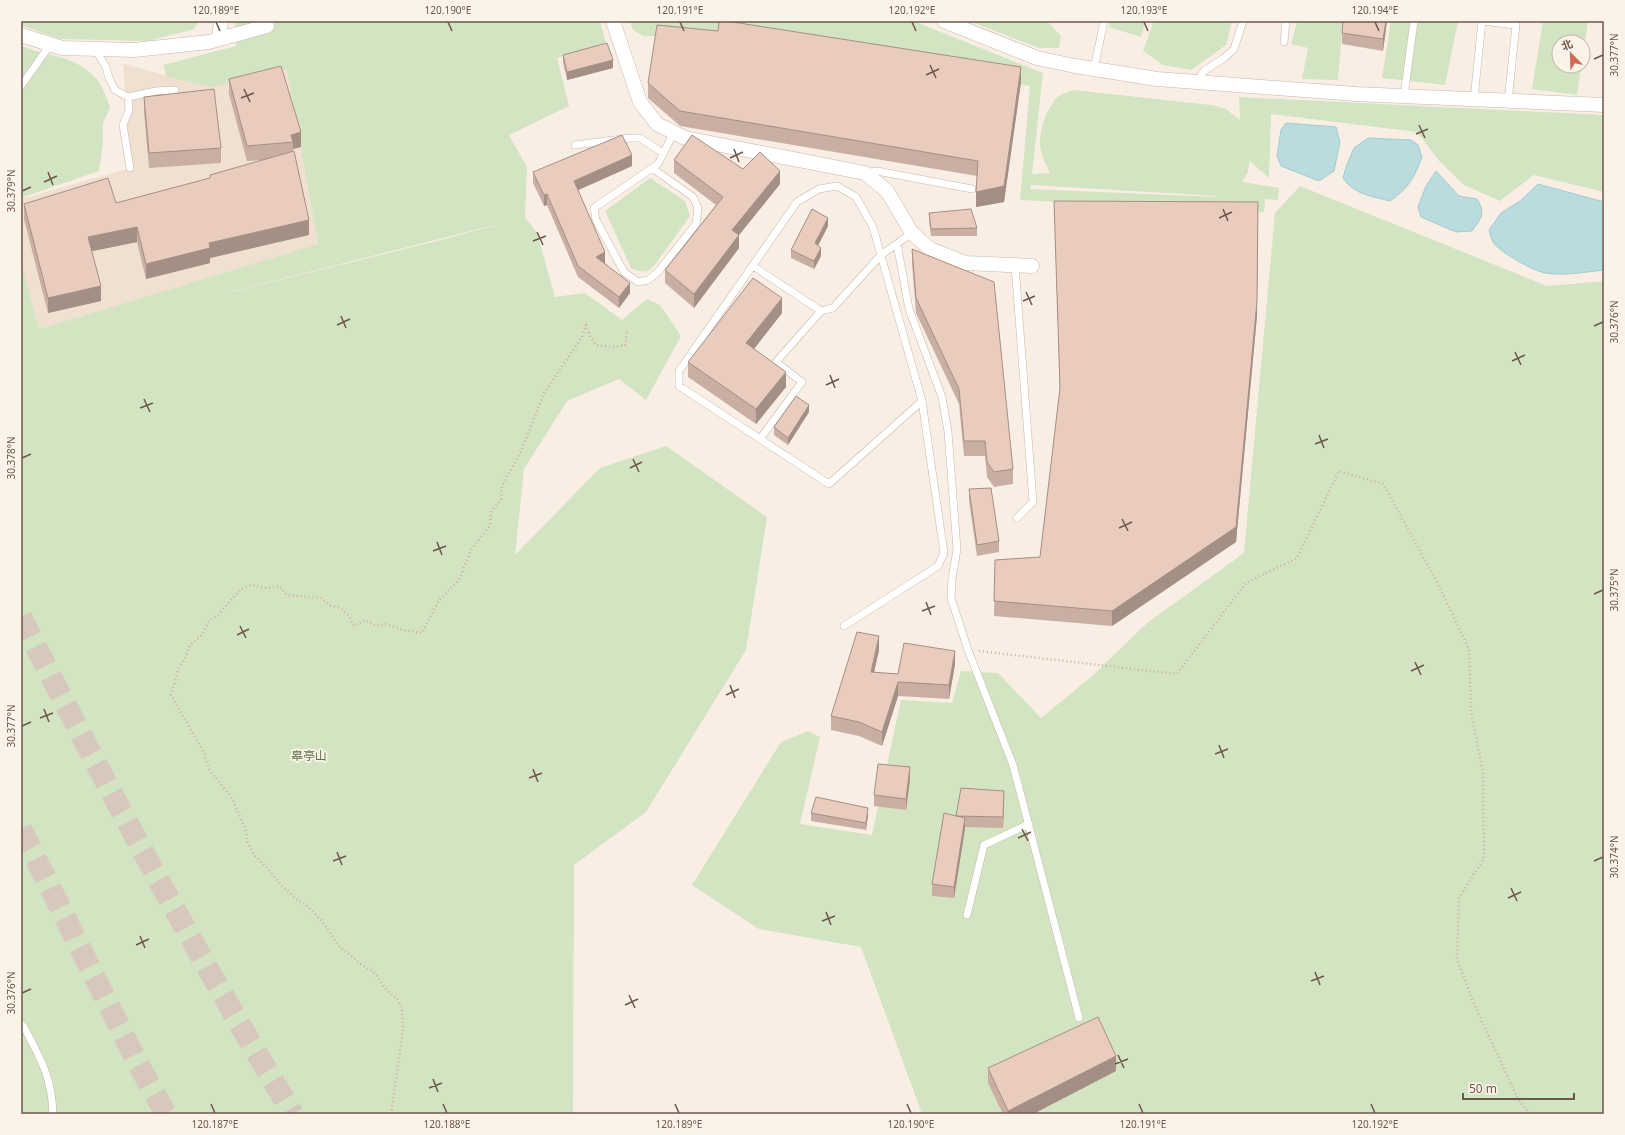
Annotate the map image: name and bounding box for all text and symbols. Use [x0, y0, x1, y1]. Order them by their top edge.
text: 120.189°E [193, 3, 239, 17]
text: 120.190°E [425, 3, 471, 17]
text: 120.191°E [657, 3, 703, 17]
text: 120.192°E [889, 3, 935, 17]
text: 120.193°E [1121, 3, 1167, 17]
text: 120.194°E [1352, 3, 1398, 17]
text: 30.377°N [1607, 33, 1621, 77]
north arrow [1551, 34, 1591, 74]
text: 北 [1559, 35, 1575, 53]
text: 30.379°N [4, 169, 18, 213]
text: 30.376°N [1607, 300, 1621, 344]
text: 30.378°N [4, 436, 18, 480]
text: 30.375°N [1607, 568, 1621, 612]
text: 30.377°N [4, 704, 18, 748]
park label: 皋亭山 [291, 747, 327, 764]
text: 30.374°N [1607, 835, 1621, 879]
text: 30.376°N [4, 971, 18, 1015]
scale bar [1463, 1075, 1574, 1101]
text: 50 m [1469, 1080, 1497, 1097]
text: 120.187°E [192, 1117, 238, 1131]
text: 120.188°E [424, 1117, 470, 1131]
text: 120.189°E [656, 1117, 702, 1131]
text: 120.190°E [888, 1117, 934, 1131]
text: 120.191°E [1120, 1117, 1166, 1131]
text: 120.192°E [1352, 1117, 1398, 1131]

